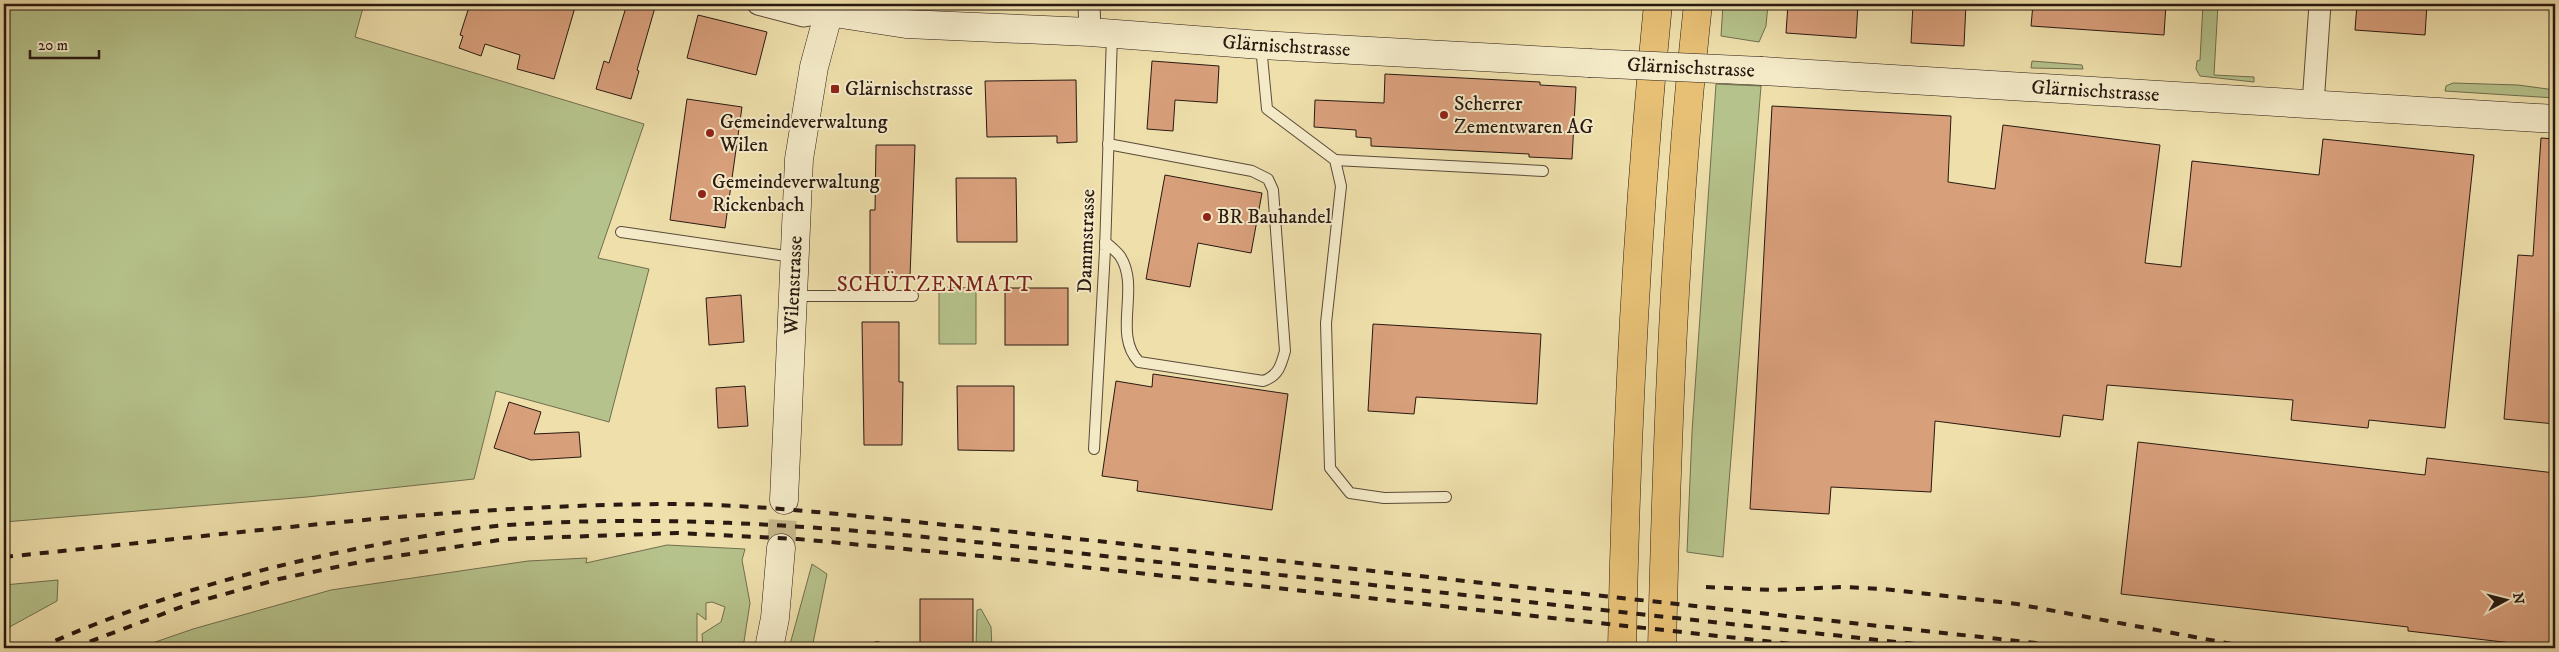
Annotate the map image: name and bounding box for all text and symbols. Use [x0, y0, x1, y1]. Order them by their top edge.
scale bar [30, 28, 99, 60]
street label: Glärnischstrasse [1222, 30, 1351, 62]
text: 20 m [38, 36, 68, 55]
street label: Glärnischstrasse [1626, 52, 1755, 83]
street label: Glärnischstrasse [2031, 75, 2160, 108]
place label: Glärnischstrasse [845, 77, 973, 102]
marker: Glärnischstrasse [829, 83, 841, 95]
place label: Scherrer Zementwaren AG [1454, 92, 1593, 140]
marker: Scherrer Zementwaren AG [1438, 109, 1450, 121]
place label: Gemeindeverwaltung Wilen [719, 110, 888, 158]
marker: Gemeindeverwaltung Wilen [704, 127, 716, 139]
place label: Gemeindeverwaltung Rickenbach [712, 170, 880, 218]
marker: Gemeindeverwaltung Rickenbach [696, 188, 708, 200]
street label: Dammstrasse [1073, 189, 1101, 293]
place label: BR Bauhandel [1217, 205, 1332, 230]
marker: BR Bauhandel [1201, 211, 1213, 223]
street label: Wilenstrasse [779, 235, 808, 336]
district label: SCHÜTZENMATT [837, 271, 1033, 298]
north arrow [2482, 574, 2532, 624]
text: N [2508, 592, 2528, 606]

